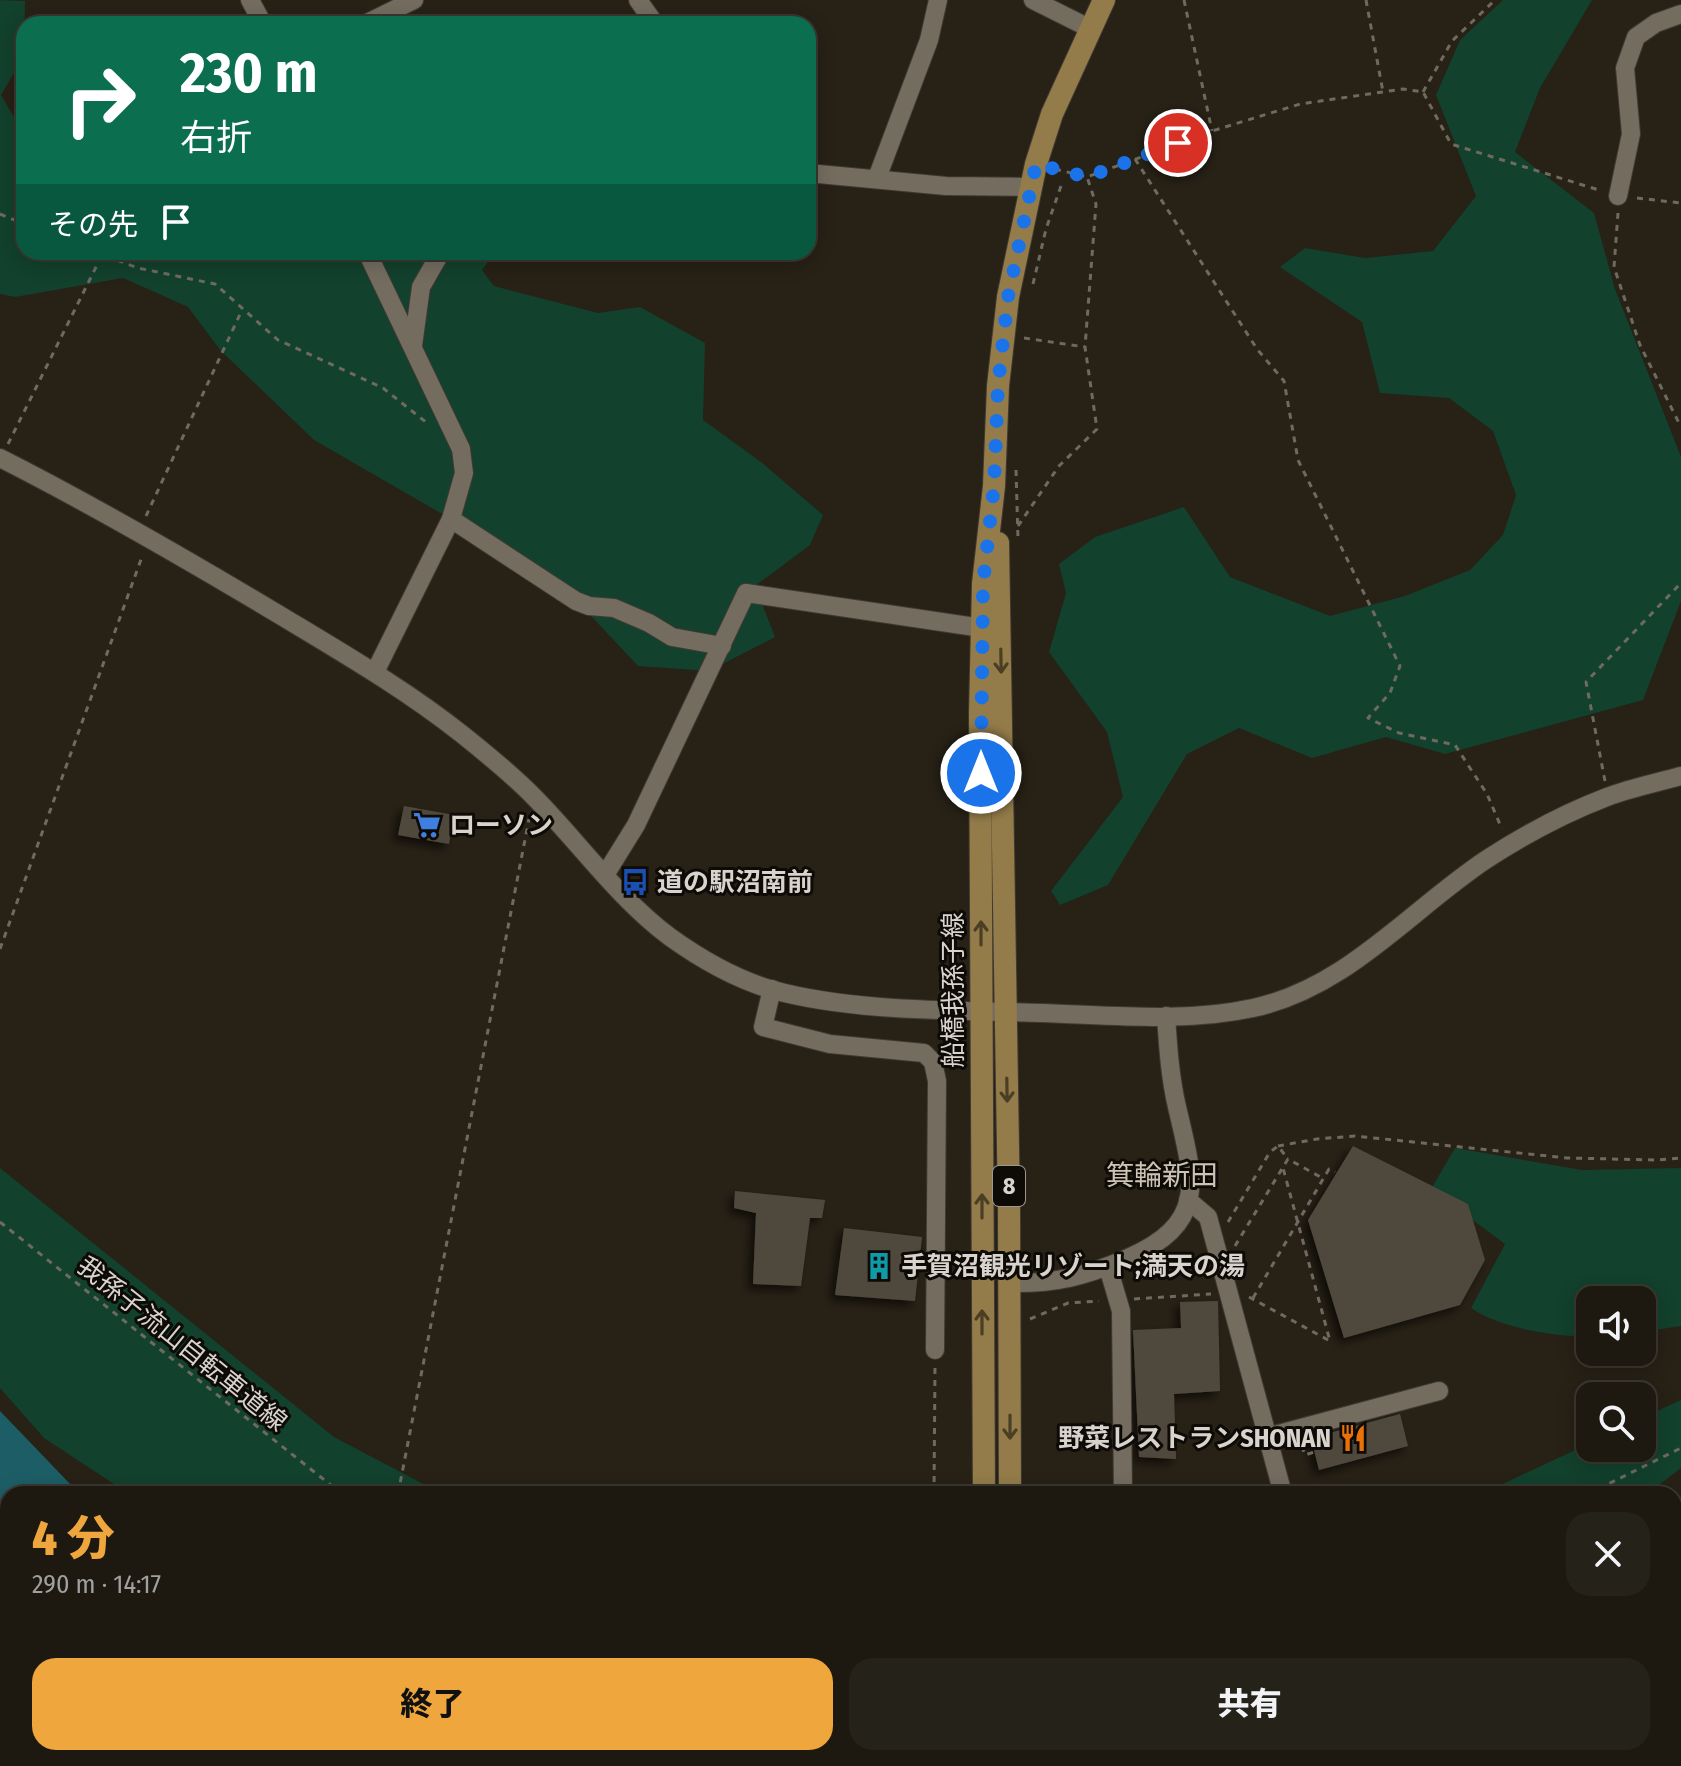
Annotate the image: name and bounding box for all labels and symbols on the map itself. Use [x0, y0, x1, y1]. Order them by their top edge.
pin [1144, 109, 1212, 177]
one-way arrow [993, 647, 1009, 674]
position arrow [939, 731, 1023, 815]
supermarket icon: ローソン [412, 810, 442, 840]
place label: ローソン [449, 810, 553, 841]
bus stop icon: 道の駅沼南前 [620, 867, 650, 897]
place label: 道の駅沼南前 [657, 867, 813, 898]
street label: 船橋我孫子線 [938, 912, 969, 1068]
one-way arrow [973, 920, 989, 947]
one-way arrow [999, 1076, 1015, 1103]
district label: 箕輪新田 [1106, 1159, 1218, 1192]
road number: 8 [993, 1166, 1025, 1206]
one-way arrow [974, 1193, 990, 1220]
street label: 我孫子流山自転車道線 [71, 1250, 293, 1438]
building icon: 手賀沼観光リゾート;満天の湯 [864, 1251, 894, 1281]
place label: 手賀沼観光リゾート;満天の湯 [901, 1251, 1245, 1282]
one-way arrow [975, 1309, 990, 1336]
one-way arrow [1002, 1413, 1018, 1440]
place label: 野菜レストランSHONAN [1058, 1423, 1331, 1454]
restaurant icon: 野菜レストランSHONAN [1338, 1423, 1368, 1453]

